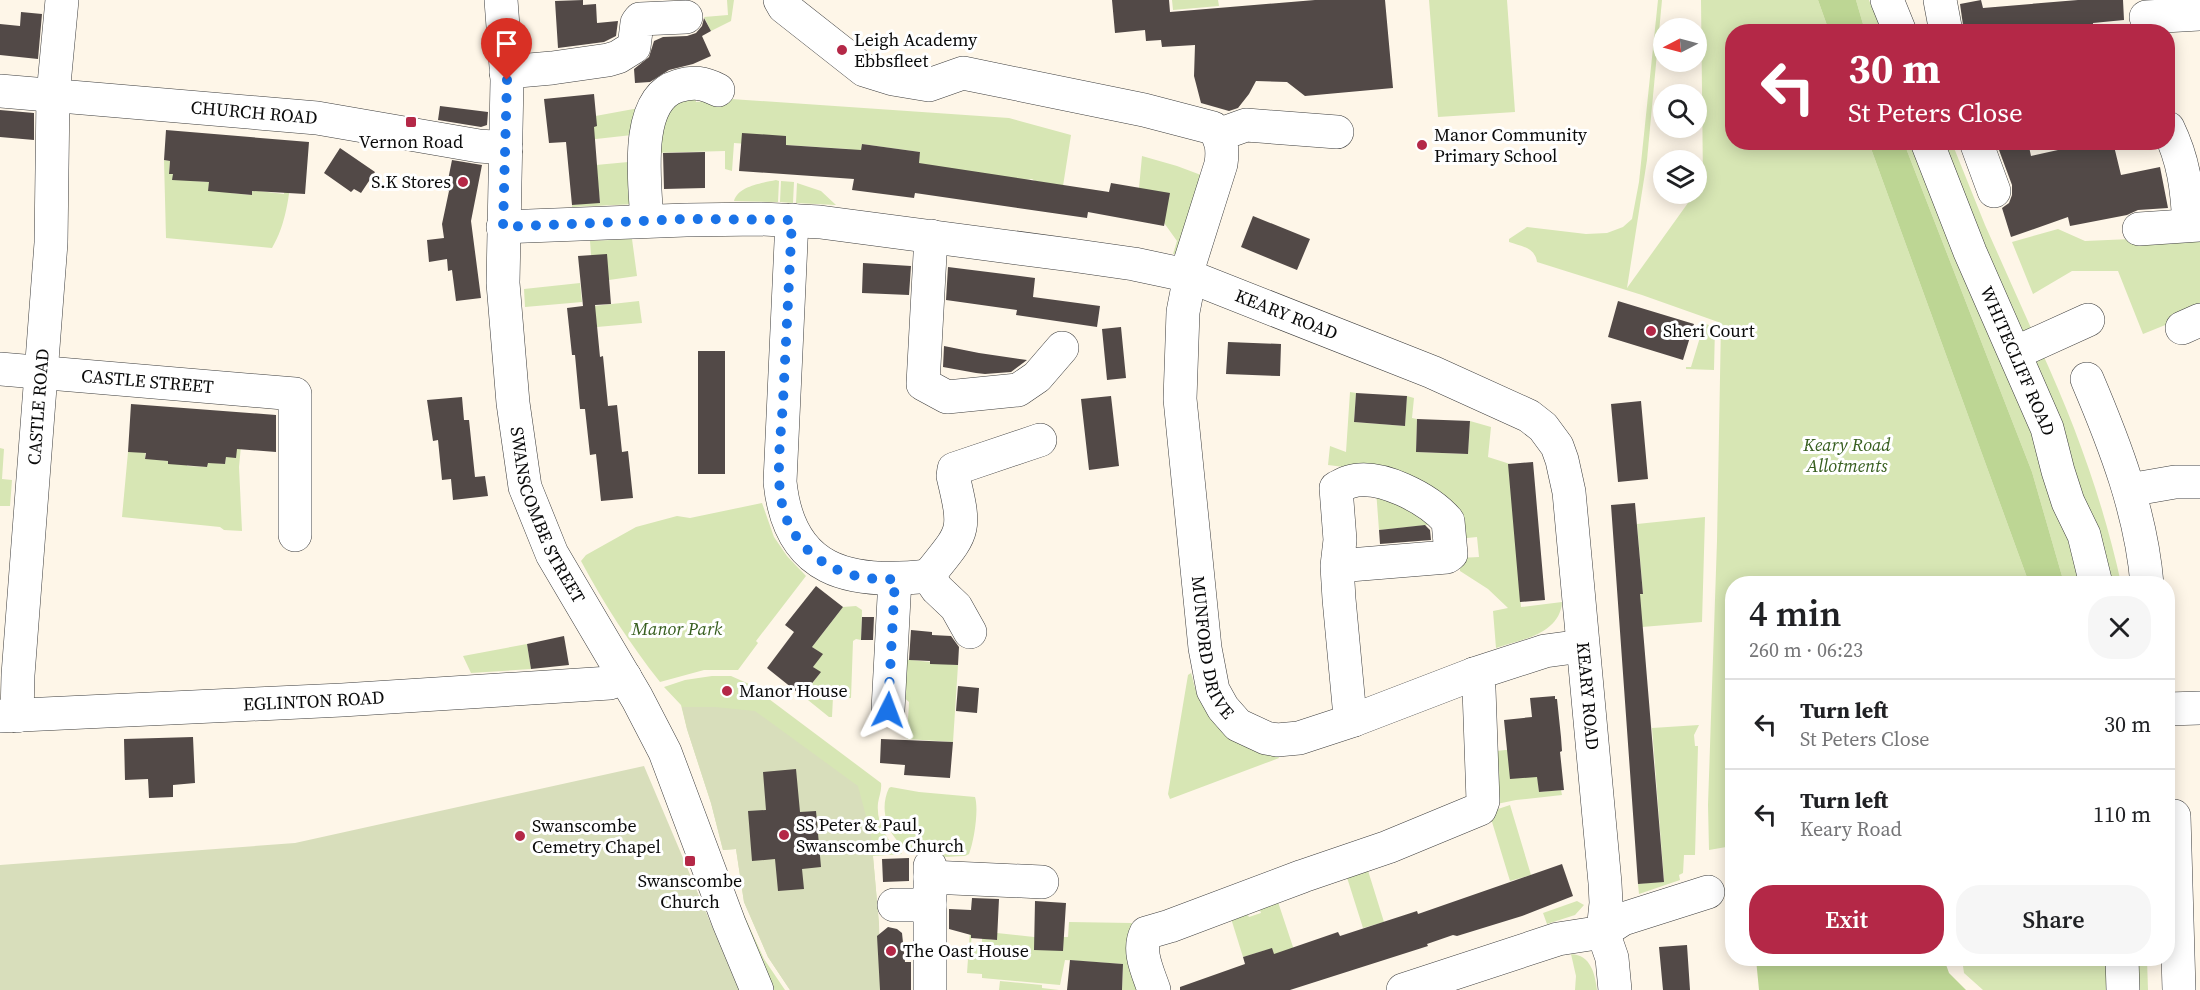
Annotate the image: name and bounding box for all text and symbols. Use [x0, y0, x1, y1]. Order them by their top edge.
pin [481, 18, 532, 80]
north arrow [1653, 18, 1707, 72]
map controls [1653, 18, 1707, 204]
icon: arrive [490, 27, 523, 60]
place label: Leigh Academy Ebbsfleet [854, 27, 978, 73]
text: 30 m [1848, 39, 1941, 97]
marker: Leigh Academy Ebbsfleet [835, 43, 849, 57]
icon: left [1749, 48, 1827, 126]
button: search [1653, 84, 1707, 138]
street label: CHURCH ROAD [190, 94, 319, 130]
text: St Peters Close [1848, 94, 2023, 131]
marker: Vernon Road [404, 115, 418, 129]
place label: Manor Community Primary School [1434, 122, 1588, 168]
place label: Vernon Road [359, 129, 463, 154]
marker: Manor Community Primary School [1415, 138, 1429, 152]
button: layers [1653, 150, 1707, 204]
place label: S.K Stores [371, 169, 451, 194]
marker: S.K Stores [456, 175, 470, 189]
street label: WHITECLIFF ROAD [1974, 282, 2061, 438]
street label: KEARY ROAD [1231, 283, 1342, 346]
place label: Sheri Court [1663, 318, 1755, 343]
marker: Sheri Court [1644, 324, 1658, 338]
street label: CASTLE ROAD [21, 348, 55, 466]
street label: CASTLE STREET [80, 363, 215, 399]
street label: SWANSCOMBE STREET [505, 425, 591, 608]
park label: Keary Road Allotments [1802, 432, 1891, 478]
street label: MUNFORD DRIVE [1186, 575, 1240, 724]
text: 4 min [1749, 589, 1841, 638]
button: close [2088, 596, 2151, 659]
park label: Manor Park [631, 616, 723, 641]
text: 260 m · 06:23 [1749, 636, 1863, 664]
street label: KEARY ROAD [1571, 641, 1606, 751]
place label: Manor House [739, 678, 848, 703]
position arrow [856, 678, 920, 742]
street label: EGLINTON ROAD [242, 684, 385, 717]
marker: Manor House [720, 684, 734, 698]
text: Turn left [1800, 695, 1888, 725]
icon: left [1749, 708, 1782, 741]
text: 30 m [2104, 709, 2151, 739]
text: St Peters Close [1800, 725, 1930, 753]
text: Turn left [1800, 785, 1888, 815]
icon: left [1749, 798, 1782, 831]
text: 110 m [2093, 799, 2151, 829]
place label: SS Peter & Paul, Swanscombe Church [796, 812, 964, 858]
place label: Swanscombe Cemetry Chapel [532, 813, 661, 859]
text: Keary Road [1800, 815, 1902, 843]
marker: SS Peter & Paul, Swanscombe Church [777, 828, 791, 842]
marker: Swanscombe Cemetry Chapel [513, 829, 527, 843]
marker: Swanscombe Church [683, 854, 697, 868]
place label: Swanscombe Church [638, 868, 742, 914]
button: Exit [1749, 885, 1944, 954]
button: Share [1956, 885, 2151, 954]
place label: The Oast House [903, 938, 1029, 963]
marker: The Oast House [884, 944, 898, 958]

